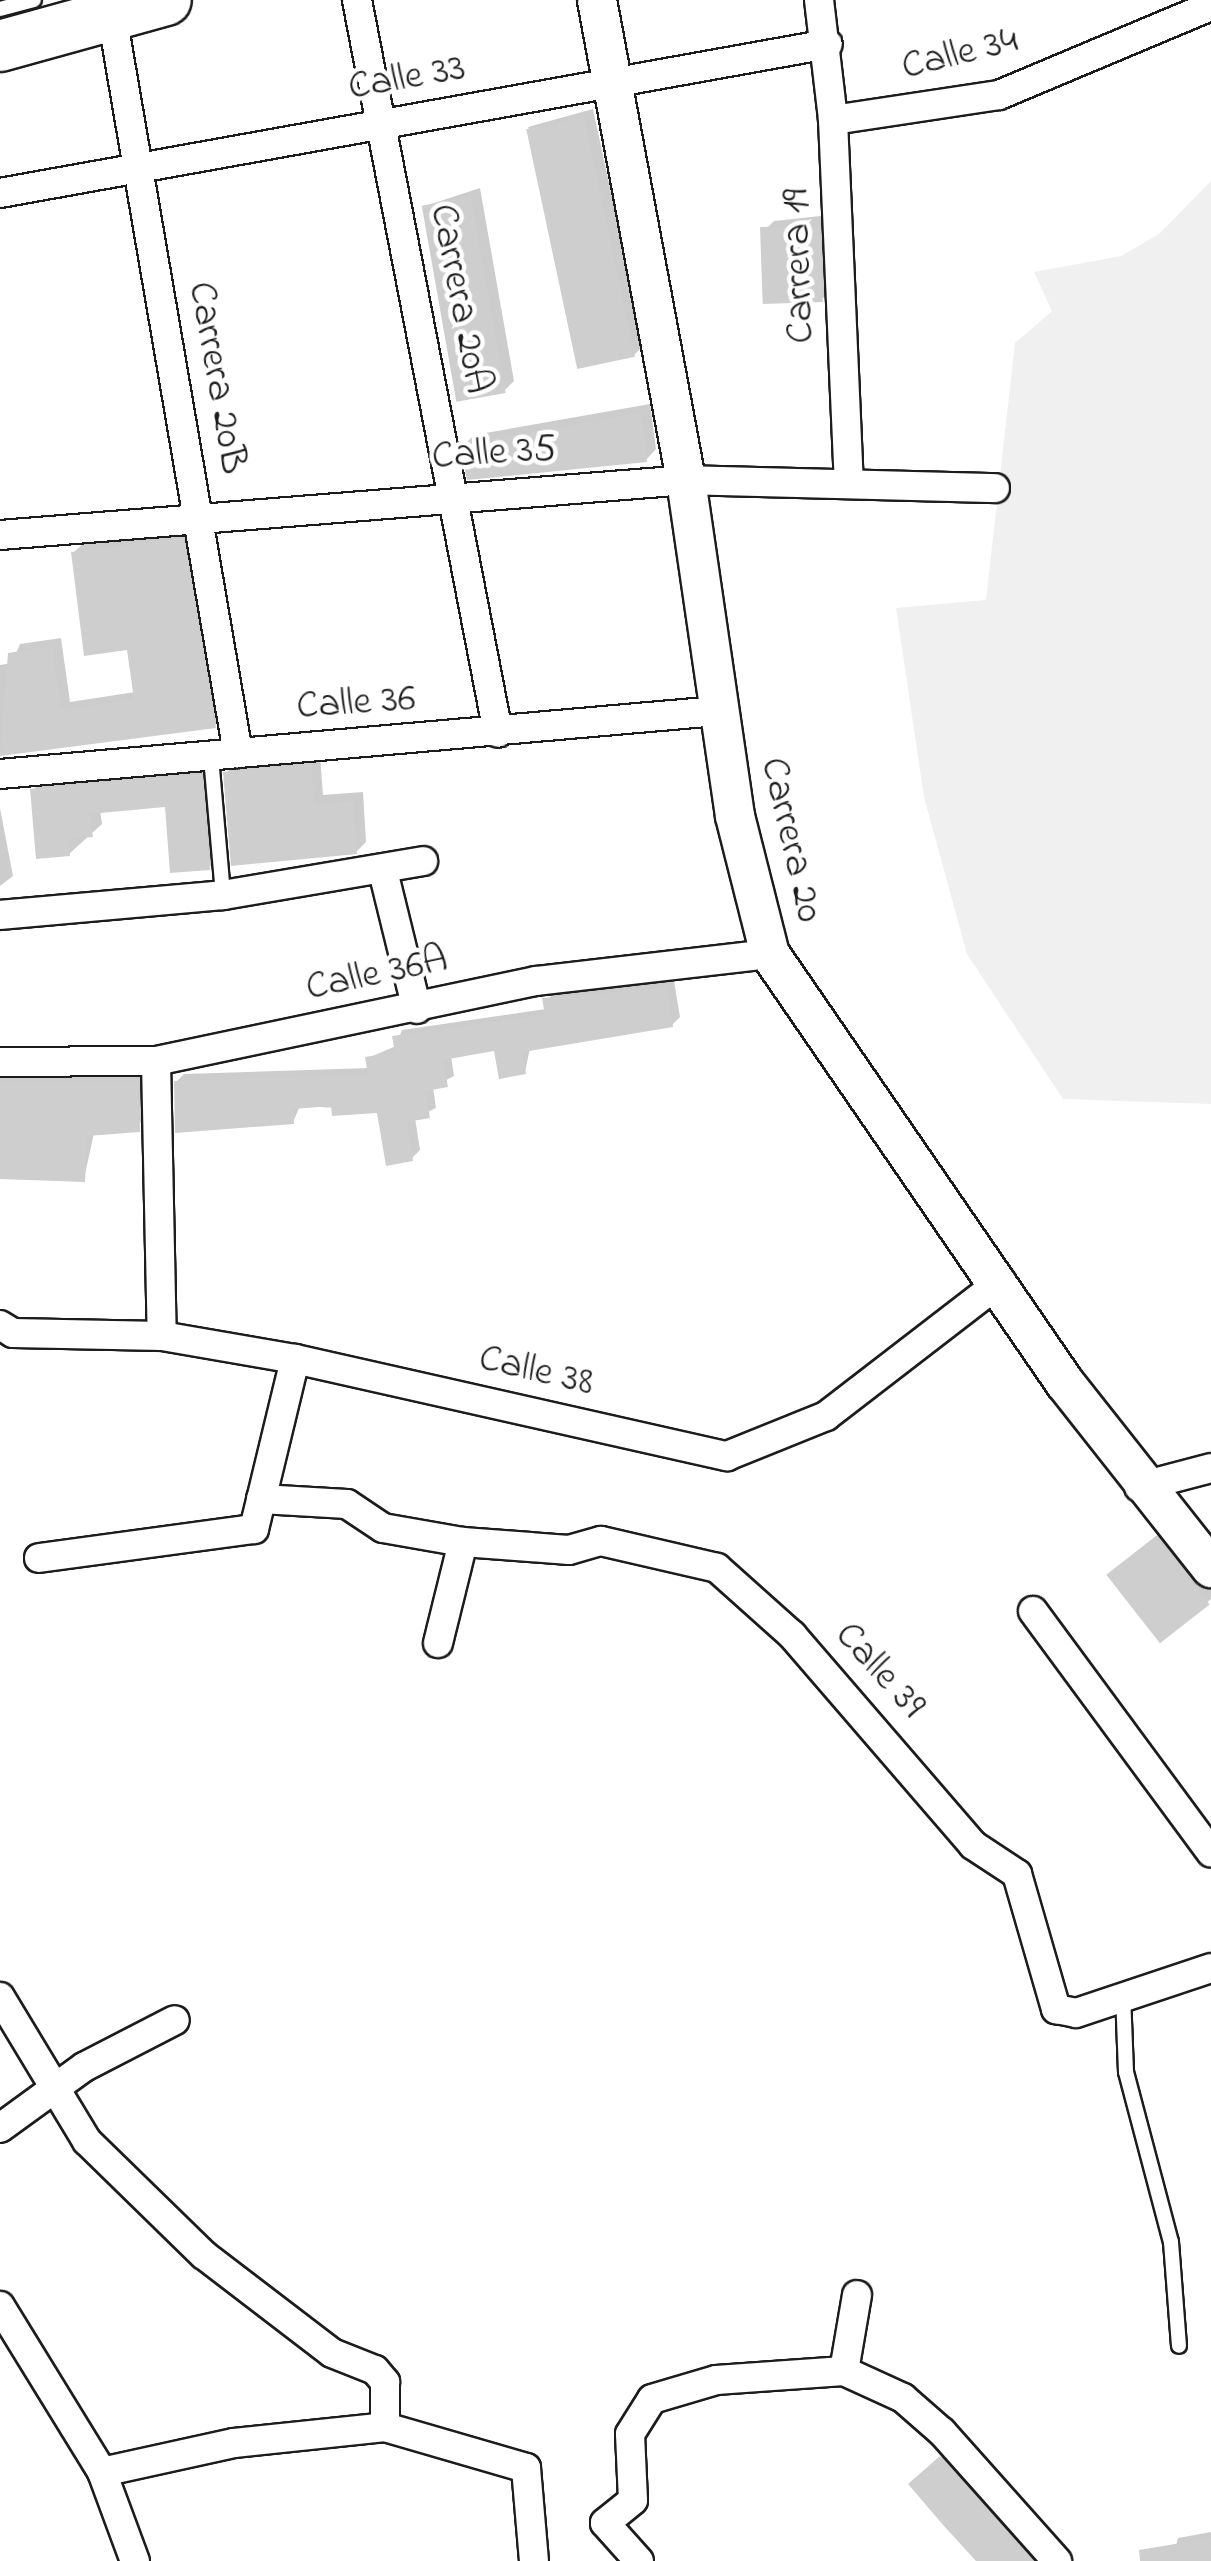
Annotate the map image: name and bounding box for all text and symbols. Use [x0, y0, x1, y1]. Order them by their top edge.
street label: Calle 34 [897, 17, 1023, 93]
street label: Calle 33 [345, 45, 469, 113]
street label: Carrera 19 [773, 188, 827, 344]
street label: Carrera 20A [417, 200, 501, 398]
street label: Carrera 20B [175, 278, 257, 478]
street label: Calle 35 [430, 426, 558, 482]
street label: Calle 36 [295, 676, 417, 732]
street label: Carrera 20 [748, 753, 832, 927]
street label: Calle 36A [302, 937, 452, 1013]
street label: Calle 38 [474, 1336, 598, 1408]
street label: Calle 39 [823, 1613, 935, 1729]

